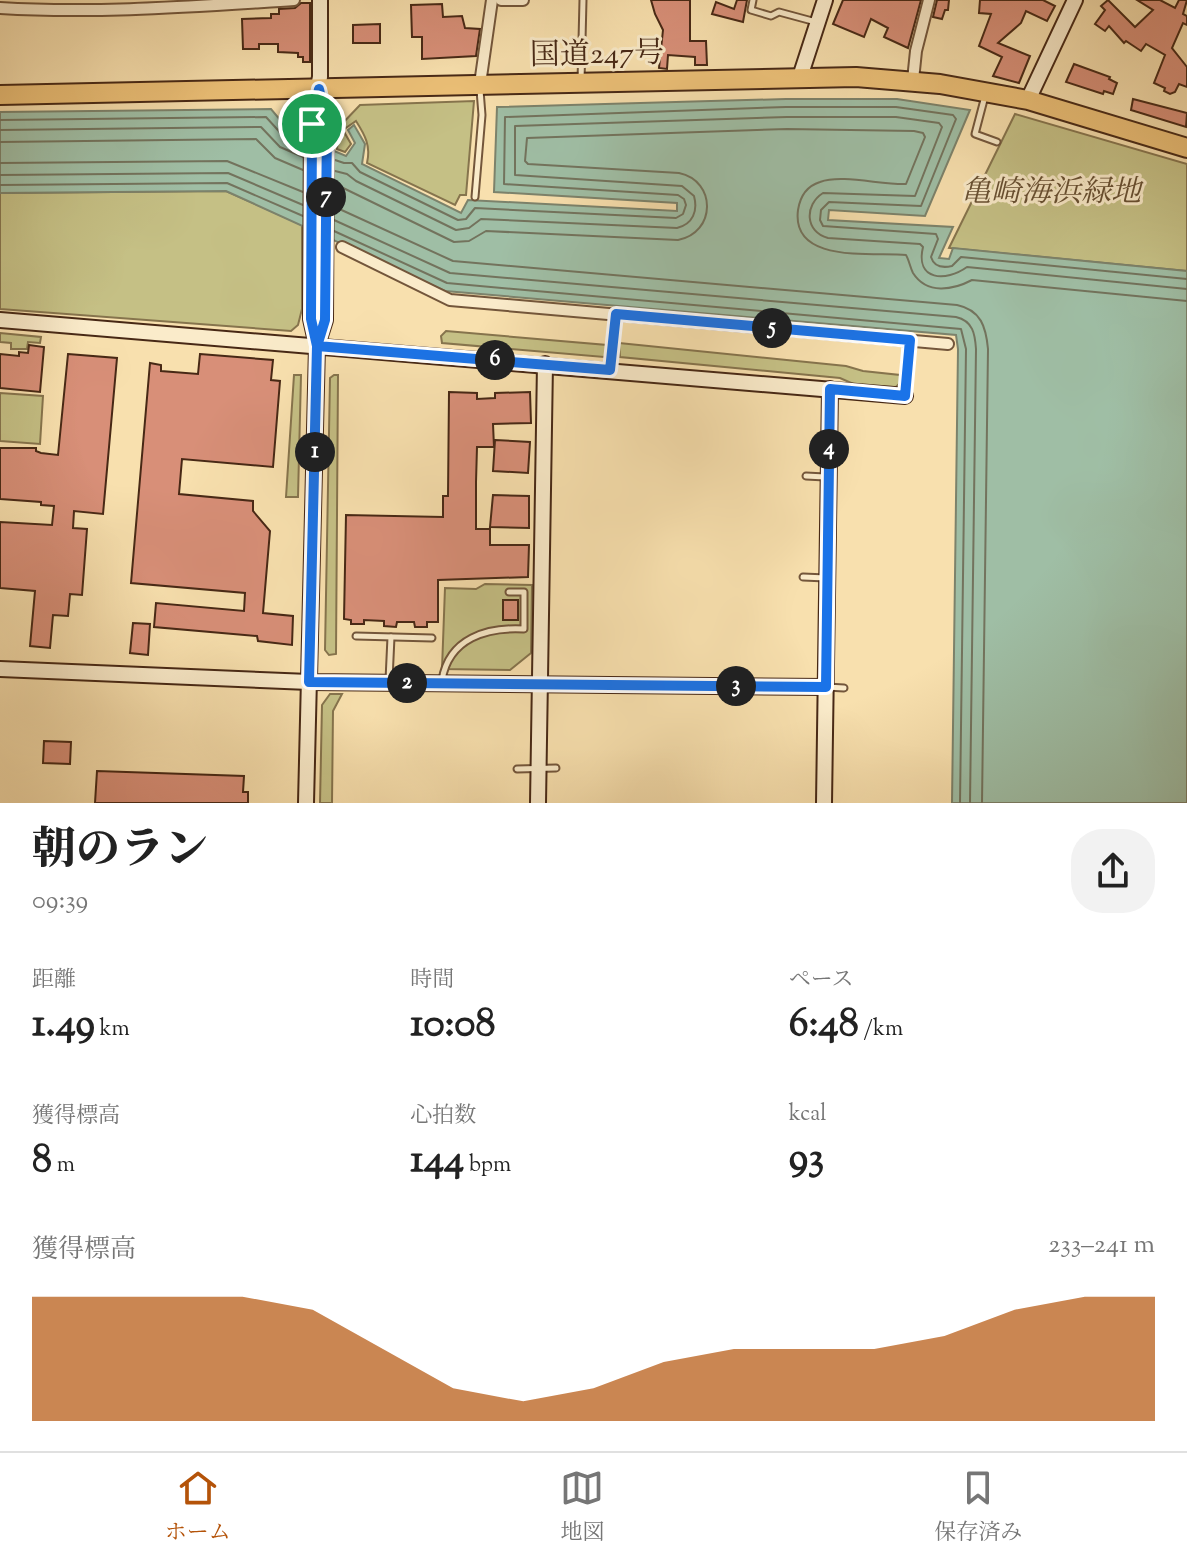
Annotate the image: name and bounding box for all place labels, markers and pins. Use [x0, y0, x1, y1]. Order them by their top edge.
pin [278, 90, 346, 158]
pin: 7 [306, 177, 346, 217]
pin: 5 [752, 308, 792, 348]
pin: 6 [475, 340, 515, 380]
pin: 4 [809, 429, 849, 469]
pin: 1 [295, 432, 335, 472]
pin: 2 [387, 663, 427, 703]
pin: 3 [716, 666, 756, 706]

